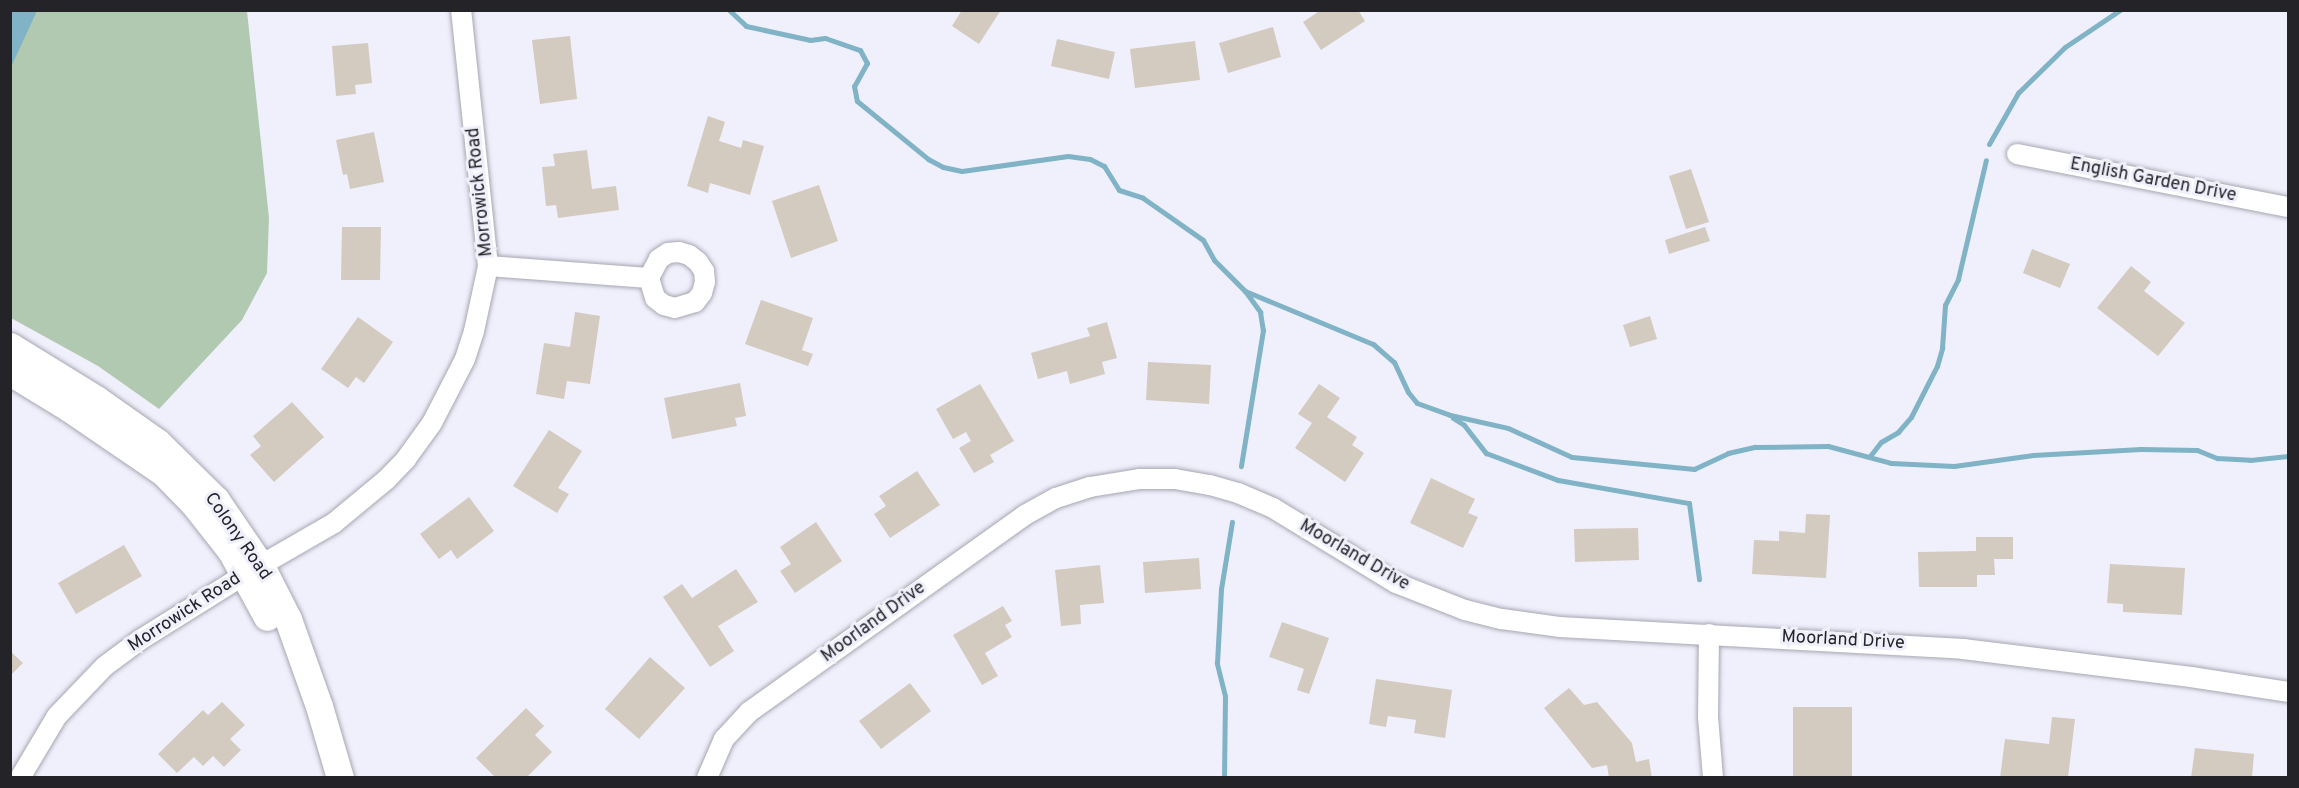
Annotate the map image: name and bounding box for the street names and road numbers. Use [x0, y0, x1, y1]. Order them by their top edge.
street label: Morrowick Road [463, 126, 499, 258]
street label: English Garden Drive [2068, 154, 2238, 208]
street label: Colony Road [199, 489, 275, 585]
street label: Moorland Drive [1295, 516, 1413, 596]
street label: Morrowick Road [125, 569, 245, 657]
street label: Moorland Drive [818, 578, 930, 668]
street label: Moorland Drive [1781, 627, 1905, 655]

